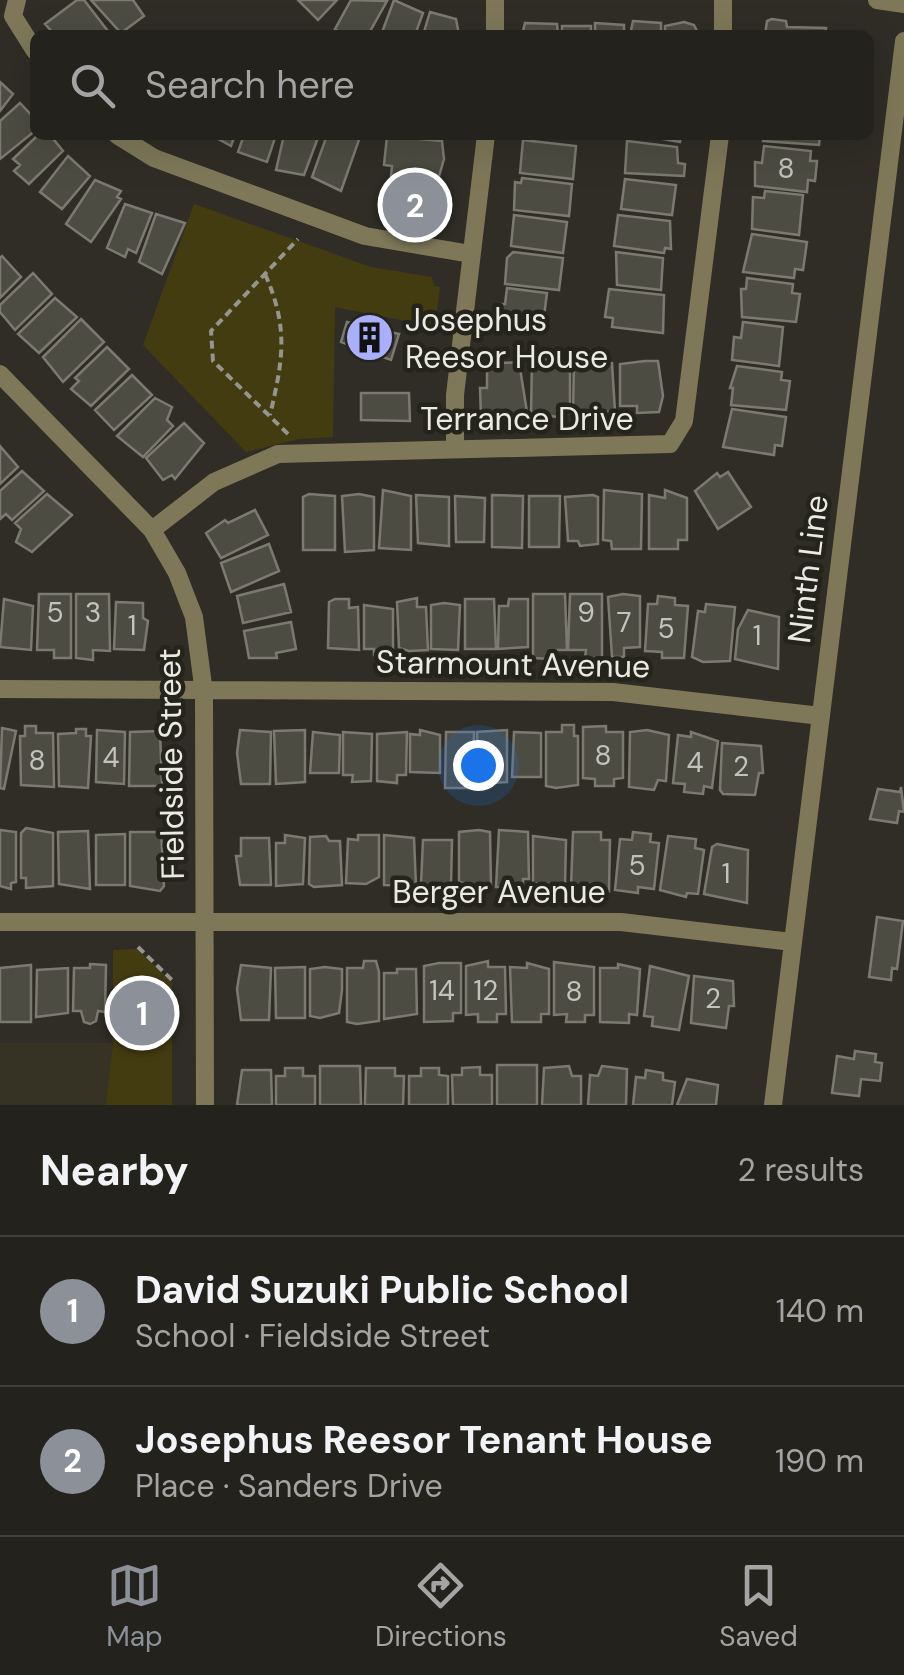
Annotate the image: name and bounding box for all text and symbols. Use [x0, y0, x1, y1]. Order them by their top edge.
search box [30, 30, 874, 140]
icon: search [65, 58, 120, 113]
text: Search here [145, 60, 355, 110]
house number: 8 [777, 150, 795, 187]
pin: 2 [382, 168, 448, 242]
place label: Josephus Reesor House [405, 299, 608, 378]
building icon: Josephus Reesor House [344, 312, 396, 364]
street label: Terrance Drive [420, 398, 634, 440]
street label: Ninth Line [778, 493, 838, 645]
house number: 5 [46, 594, 64, 631]
house number: 3 [85, 594, 101, 631]
house number: 9 [577, 594, 595, 631]
house number: 7 [617, 604, 631, 641]
house number: 1 [128, 607, 136, 644]
house number: 5 [657, 610, 675, 647]
house number: 1 [753, 617, 761, 654]
street label: Starmount Avenue [375, 641, 651, 687]
street label: Fieldside Street [148, 648, 194, 880]
house number: 8 [594, 737, 612, 774]
house number: 4 [103, 739, 120, 776]
your location [453, 740, 504, 791]
house number: 8 [28, 742, 46, 779]
house number: 4 [687, 744, 704, 781]
house number: 2 [733, 748, 749, 785]
house number: 5 [628, 847, 646, 884]
house number: 1 [722, 855, 730, 892]
street label: Berger Avenue [392, 871, 606, 913]
house number: 14 [429, 972, 455, 1009]
house number: 12 [474, 972, 498, 1009]
house number: 8 [565, 973, 583, 1010]
pin: 1 [110, 976, 174, 1050]
house number: 2 [705, 980, 721, 1017]
text: Nearby [40, 1143, 189, 1198]
text: 2 results [738, 1149, 864, 1191]
text: David Suzuki Public School [135, 1265, 629, 1315]
text: 1 [67, 1290, 78, 1332]
text: 140 m [776, 1290, 864, 1332]
text: School · Fieldside Street [135, 1315, 490, 1357]
text: Josephus Reesor Tenant House [135, 1415, 713, 1465]
text: 2 [63, 1440, 82, 1482]
text: 190 m [775, 1440, 864, 1482]
text: Place · Sanders Drive [135, 1465, 443, 1507]
tab: Map [106, 1558, 163, 1655]
tab: Directions [375, 1558, 507, 1655]
tab: Saved [719, 1558, 798, 1655]

